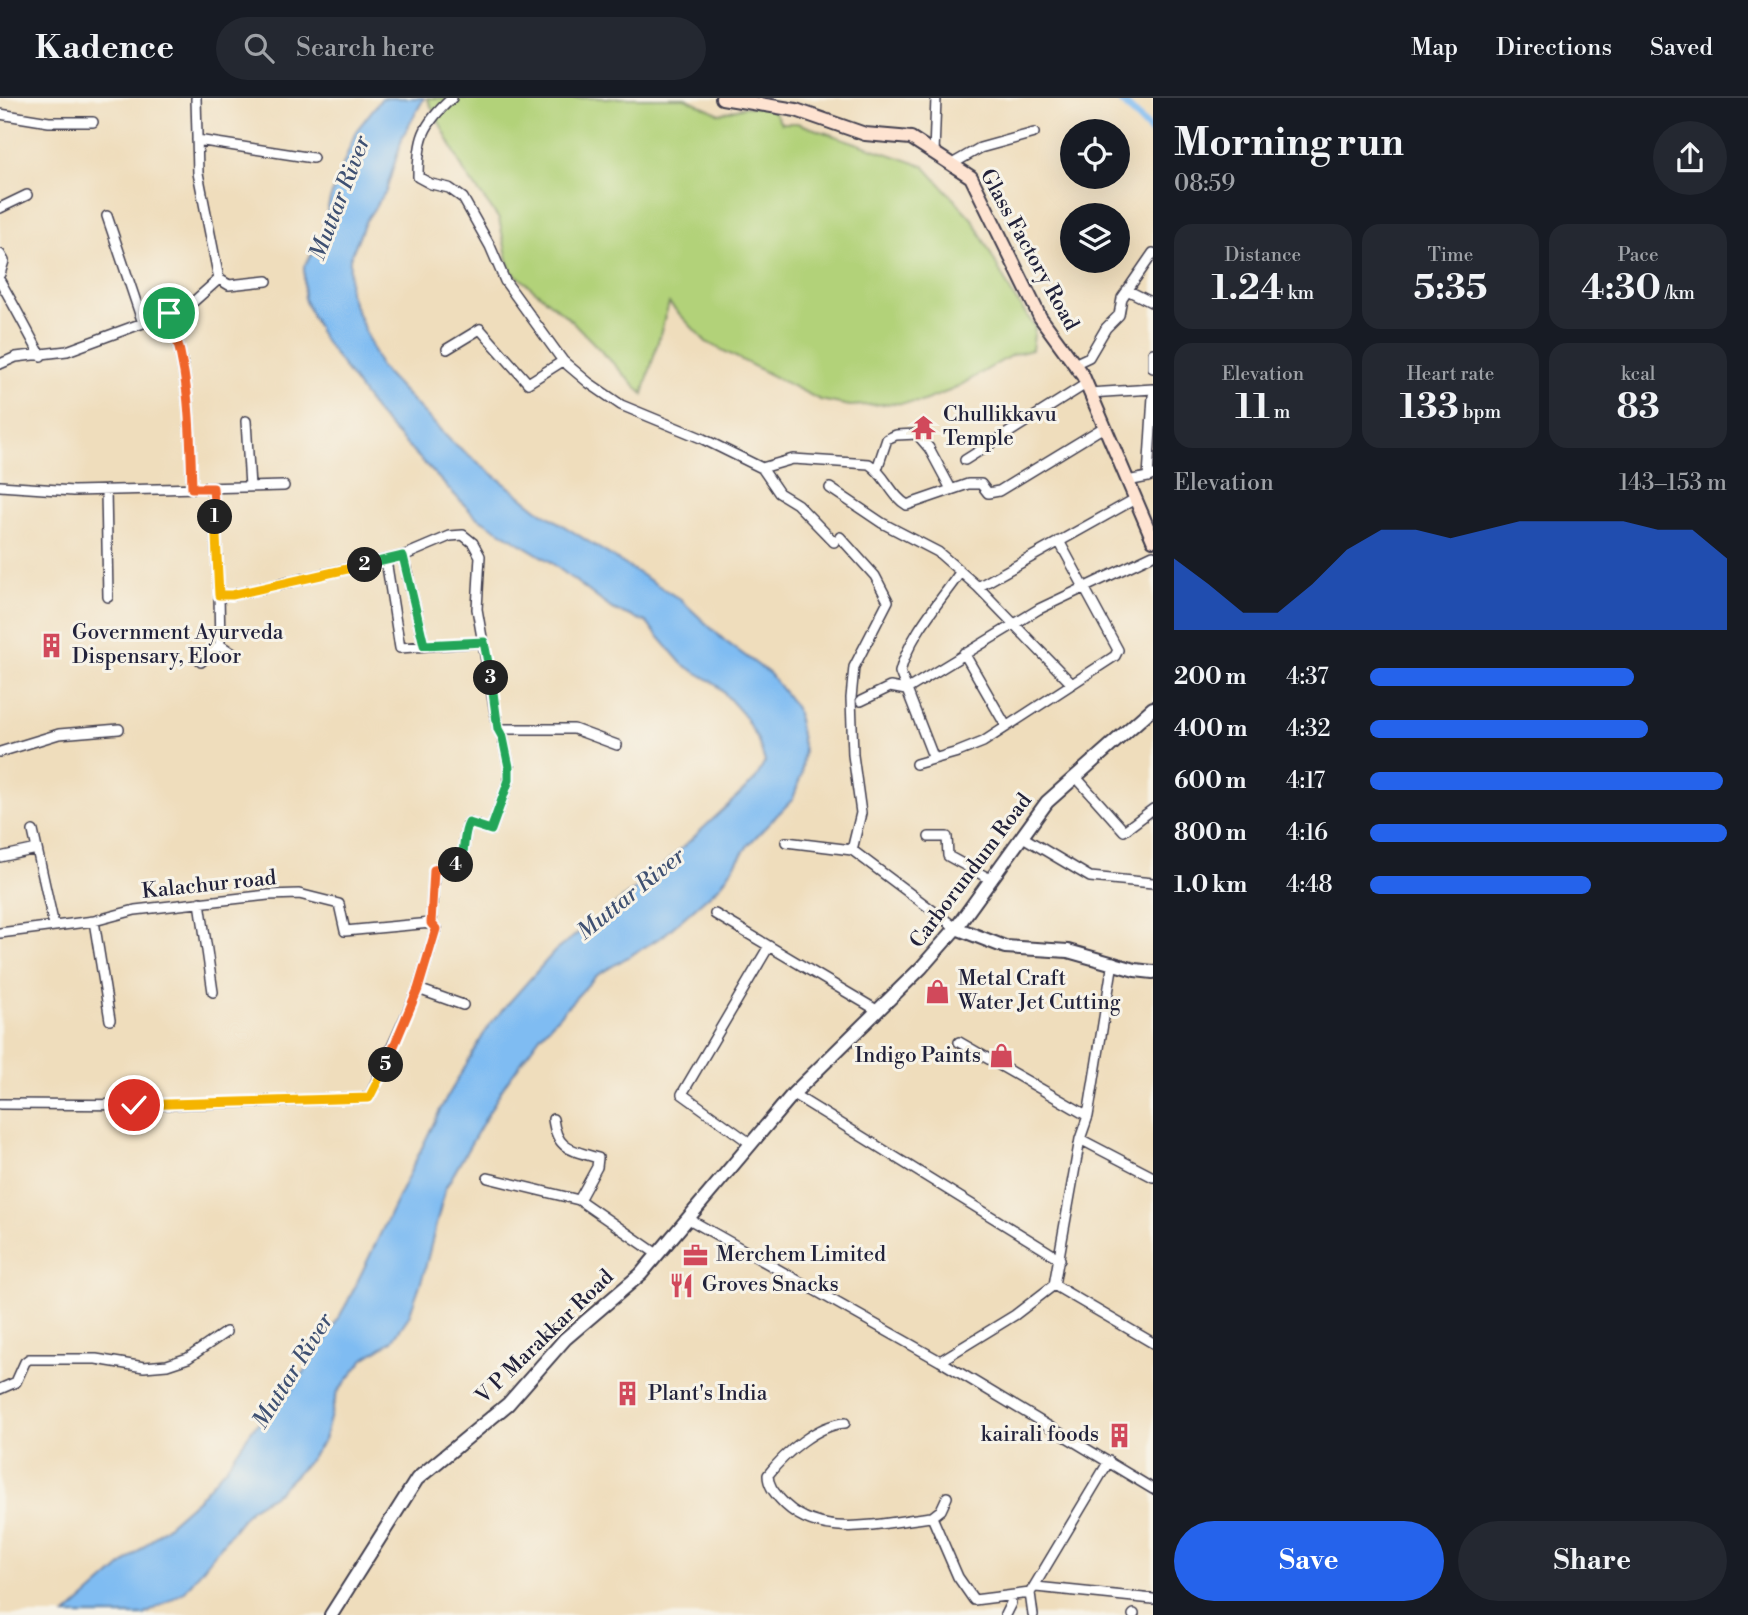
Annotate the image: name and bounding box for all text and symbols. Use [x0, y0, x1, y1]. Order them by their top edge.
search box [216, 17, 706, 80]
text: Kadence [35, 28, 174, 69]
icon: search [240, 29, 278, 67]
text: Search here [296, 32, 435, 64]
text: Map [1411, 33, 1458, 63]
text: Directions [1496, 33, 1612, 63]
text: Saved [1650, 33, 1713, 63]
map controls [1060, 119, 1130, 273]
button: locate [1060, 119, 1130, 189]
text: Morning run [1174, 120, 1404, 167]
button: share [1653, 121, 1727, 195]
water label: Muttar River [303, 131, 377, 264]
street label: Glass Factory Road [974, 165, 1084, 335]
text: 08:59 [1174, 170, 1235, 198]
button: layers [1060, 203, 1130, 273]
text: Distance [1224, 243, 1301, 267]
text: Time [1428, 243, 1473, 267]
text: Pace [1618, 243, 1659, 267]
text: 1.24 [1211, 267, 1284, 310]
text: 5:35 [1413, 267, 1488, 310]
text: 4:30 [1581, 267, 1661, 310]
text: km [1284, 281, 1314, 305]
text: /km [1661, 281, 1695, 305]
pin [139, 283, 199, 343]
icon: arrive [150, 294, 188, 332]
text: Elevation [1222, 362, 1304, 386]
text: Heart rate [1407, 362, 1494, 386]
text: kcal [1621, 362, 1655, 386]
text: 11 [1235, 386, 1270, 429]
text: 133 [1400, 386, 1459, 429]
text: 83 [1616, 386, 1660, 429]
text: m [1270, 400, 1290, 424]
text: bpm [1459, 400, 1501, 424]
place label: Chullikkavu Temple [943, 402, 1057, 452]
temple icon: Chullikkavu Temple [909, 413, 937, 441]
text: Elevation [1174, 469, 1274, 497]
text: 143–153 m [1619, 469, 1727, 497]
pin: 1 [198, 500, 232, 534]
text: 1 [210, 504, 219, 528]
pin: 2 [348, 547, 382, 582]
text: 2 [359, 552, 370, 576]
place label: Government Ayurveda Dispensary, Eloor [72, 620, 284, 670]
building icon: Government Ayurveda Dispensary, Eloor [38, 631, 66, 659]
pin: 3 [474, 660, 508, 696]
text: 200 m [1174, 663, 1246, 691]
text: 4:37 [1286, 663, 1329, 691]
text: 3 [485, 665, 496, 689]
text: 400 m [1174, 715, 1247, 743]
text: 4:32 [1286, 715, 1331, 743]
text: 600 m [1174, 767, 1247, 795]
text: 4:17 [1286, 767, 1325, 795]
street label: Carborundum Road [904, 788, 1038, 954]
text: 800 m [1174, 819, 1247, 847]
text: 4:16 [1286, 819, 1328, 847]
water label: Muttar River [571, 841, 692, 946]
pin: 4 [438, 848, 474, 882]
text: 4 [449, 852, 462, 876]
street label: Kalachur road [140, 865, 278, 905]
text: 1.0 km [1174, 871, 1247, 899]
text: 4:48 [1286, 871, 1333, 899]
place label: Metal Craft Water Jet Cutting [957, 966, 1121, 1016]
shop icon: Metal Craft Water Jet Cutting [924, 977, 952, 1005]
shop icon: Indigo Paints [987, 1042, 1015, 1070]
place label: Indigo Paints [855, 1043, 981, 1069]
pin: 5 [368, 1048, 404, 1082]
text: 5 [380, 1052, 391, 1076]
pin [104, 1075, 164, 1135]
icon: check [115, 1086, 153, 1124]
office icon: Merchem Limited [682, 1241, 710, 1269]
place label: Merchem Limited [716, 1242, 886, 1268]
street label: V P Marakkar Road [470, 1264, 620, 1410]
restaurant icon: Groves Snacks [668, 1271, 696, 1299]
place label: Groves Snacks [702, 1272, 839, 1298]
water label: Muttar River [246, 1307, 340, 1434]
building icon: Plant's India [614, 1380, 642, 1408]
place label: Plant's India [648, 1381, 768, 1407]
building icon: kairali foods [1105, 1421, 1133, 1449]
place label: kairali foods [981, 1422, 1099, 1448]
button: Save [1174, 1521, 1444, 1601]
button: Share [1458, 1521, 1727, 1601]

